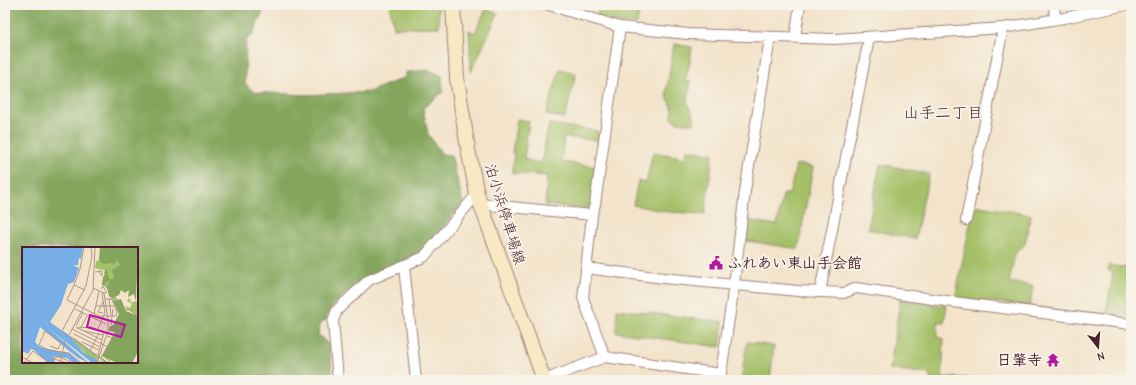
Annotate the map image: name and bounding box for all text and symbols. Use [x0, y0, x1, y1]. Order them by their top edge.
district label: 山手二丁目 [903, 104, 983, 122]
street label: 泊小浜停車場線 [481, 161, 529, 267]
inset map [22, 247, 138, 363]
place label: ふれあい東山手会館 [727, 254, 862, 272]
public building icon: ふれあい東山手会館 [708, 255, 724, 271]
north arrow [1078, 327, 1118, 367]
text: N [1095, 349, 1106, 363]
place label: 日肇寺 [997, 351, 1042, 369]
temple icon: 日肇寺 [1045, 352, 1061, 368]

